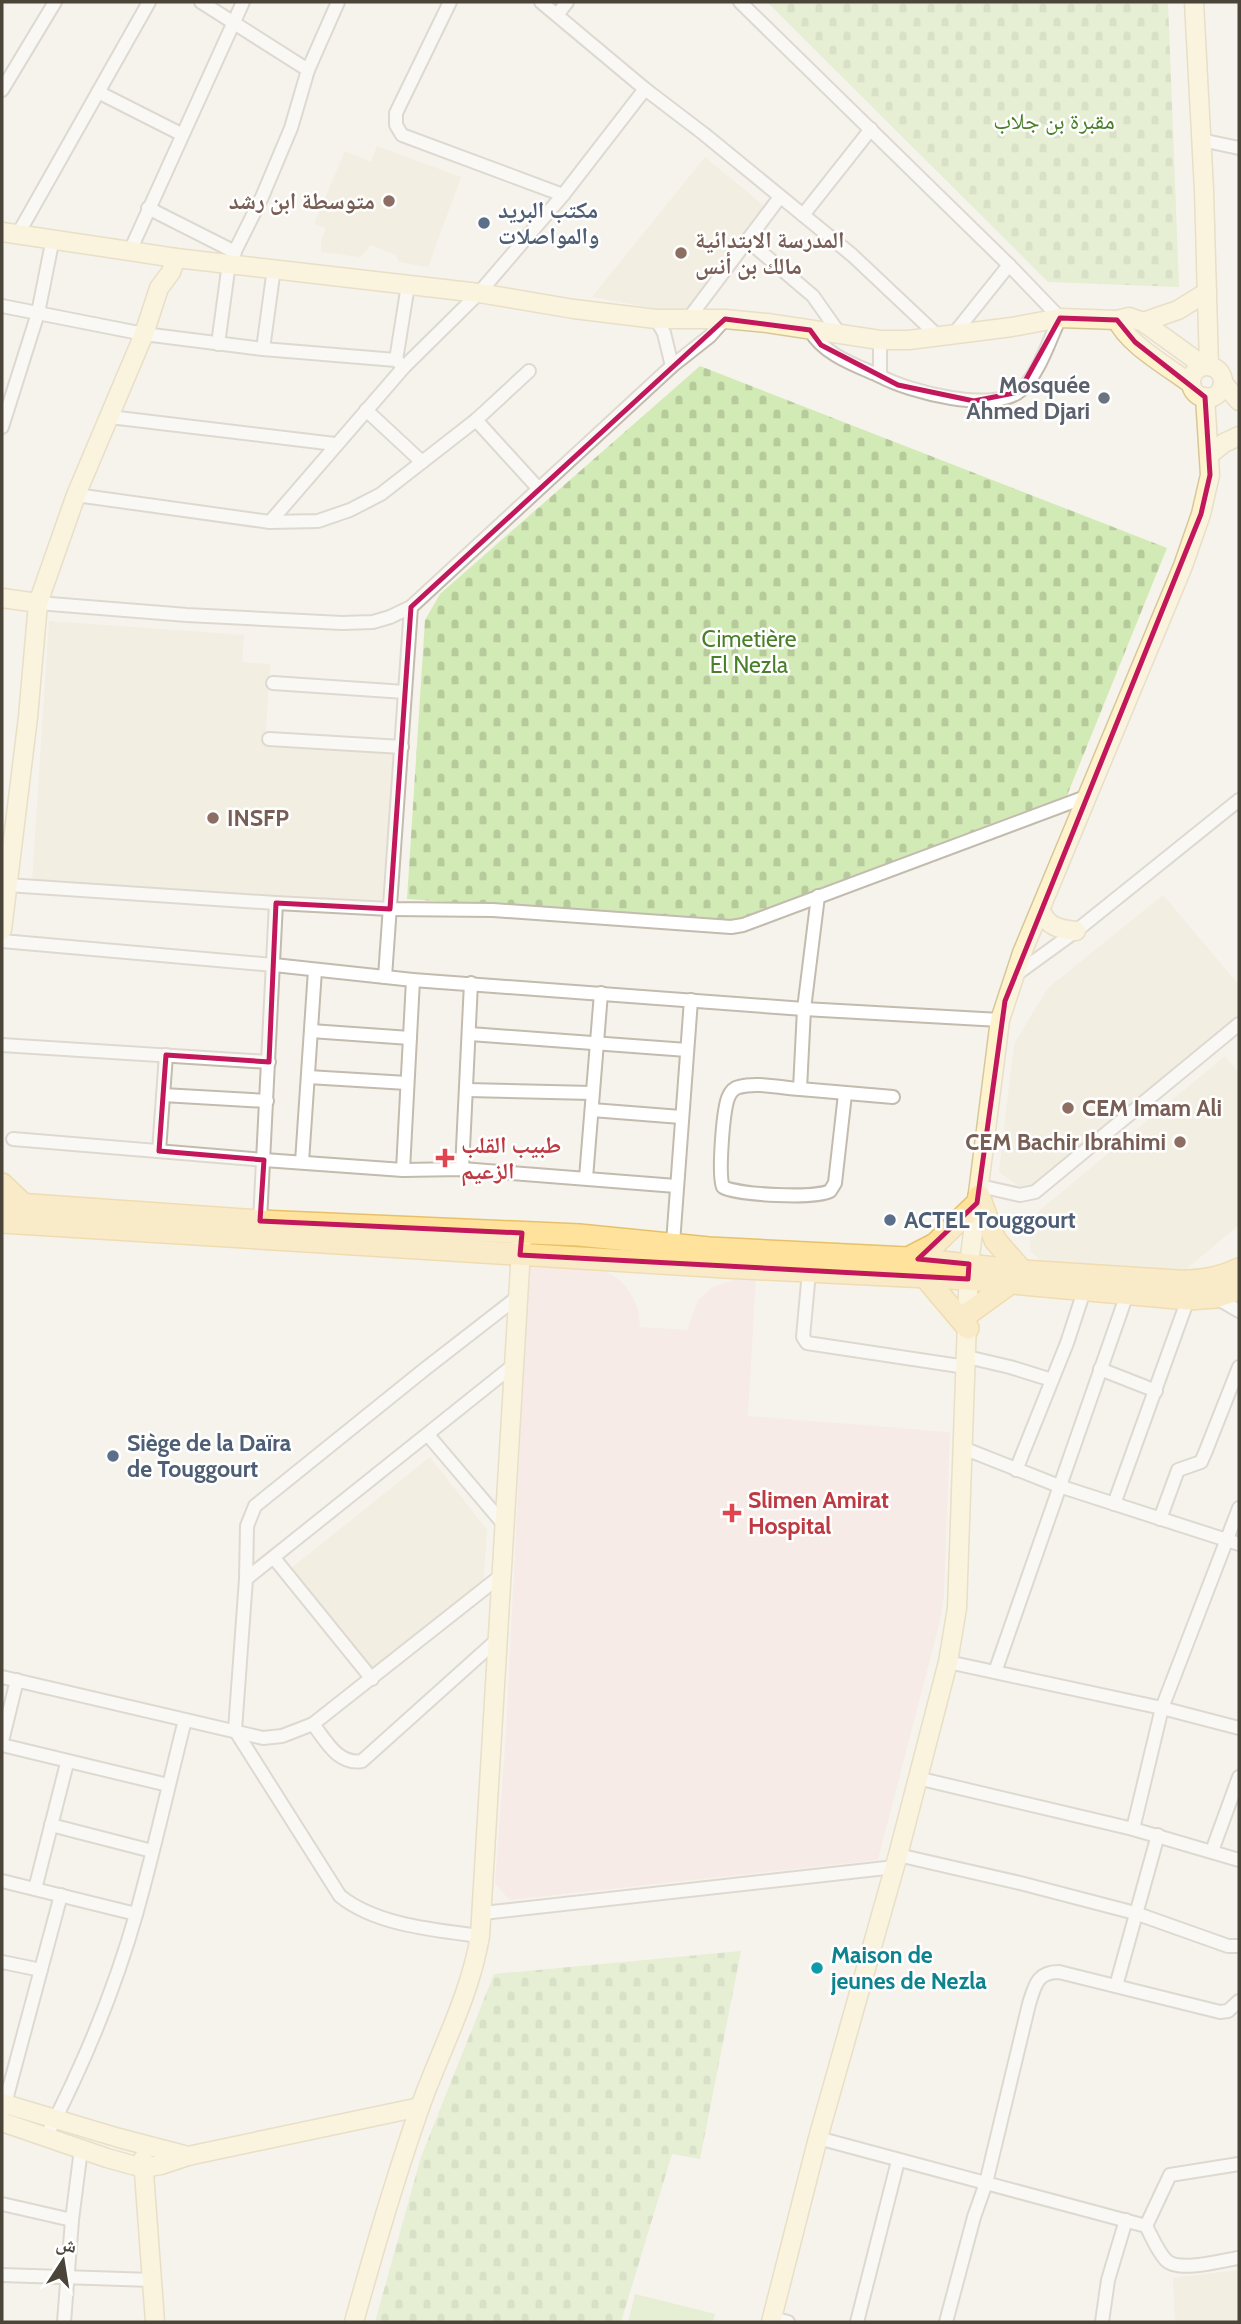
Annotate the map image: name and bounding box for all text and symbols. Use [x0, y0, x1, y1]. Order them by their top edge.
park label: مقبرة بن جلاب [993, 107, 1115, 135]
place label: متوسطة ابن رشد [229, 187, 375, 215]
marker: متوسطة ابن رشد [381, 193, 397, 209]
place label: مكتب البريد والمواصلات [498, 196, 600, 250]
marker: مكتب البريد والمواصلات [476, 215, 492, 231]
place label: المدرسة الابتدائية مالك بن أنس [695, 226, 845, 280]
marker: المدرسة الابتدائية مالك بن أنس [673, 245, 689, 261]
place label: Mosquée Ahmed Djari [966, 371, 1090, 425]
marker: Mosquée Ahmed Djari [1096, 390, 1112, 406]
park label: Cimetière El Nezla [702, 625, 797, 679]
place label: INSFP [227, 804, 289, 832]
marker: INSFP [205, 810, 221, 826]
place label: CEM Imam Ali [1082, 1094, 1222, 1122]
marker: CEM Imam Ali [1060, 1100, 1076, 1116]
place label: CEM Bachir Ibrahimi [965, 1128, 1166, 1156]
place label: طبيب القلب الزعيم [461, 1131, 561, 1187]
marker: CEM Bachir Ibrahimi [1172, 1134, 1188, 1150]
marker: طبيب القلب الزعيم [435, 1148, 455, 1168]
place label: ACTEL Touggourt [904, 1206, 1076, 1234]
marker: ACTEL Touggourt [882, 1212, 898, 1228]
place label: Siège de la Daïra de Touggourt [127, 1429, 292, 1483]
marker: Siège de la Daïra de Touggourt [105, 1448, 121, 1464]
place label: Slimen Amirat Hospital [748, 1486, 889, 1540]
marker: Slimen Amirat Hospital [722, 1503, 742, 1523]
place label: Maison de jeunes de Nezla [830, 1941, 987, 1995]
marker: Maison de jeunes de Nezla [809, 1960, 825, 1976]
north arrow [28, 2226, 98, 2296]
text: ش [54, 2232, 79, 2258]

